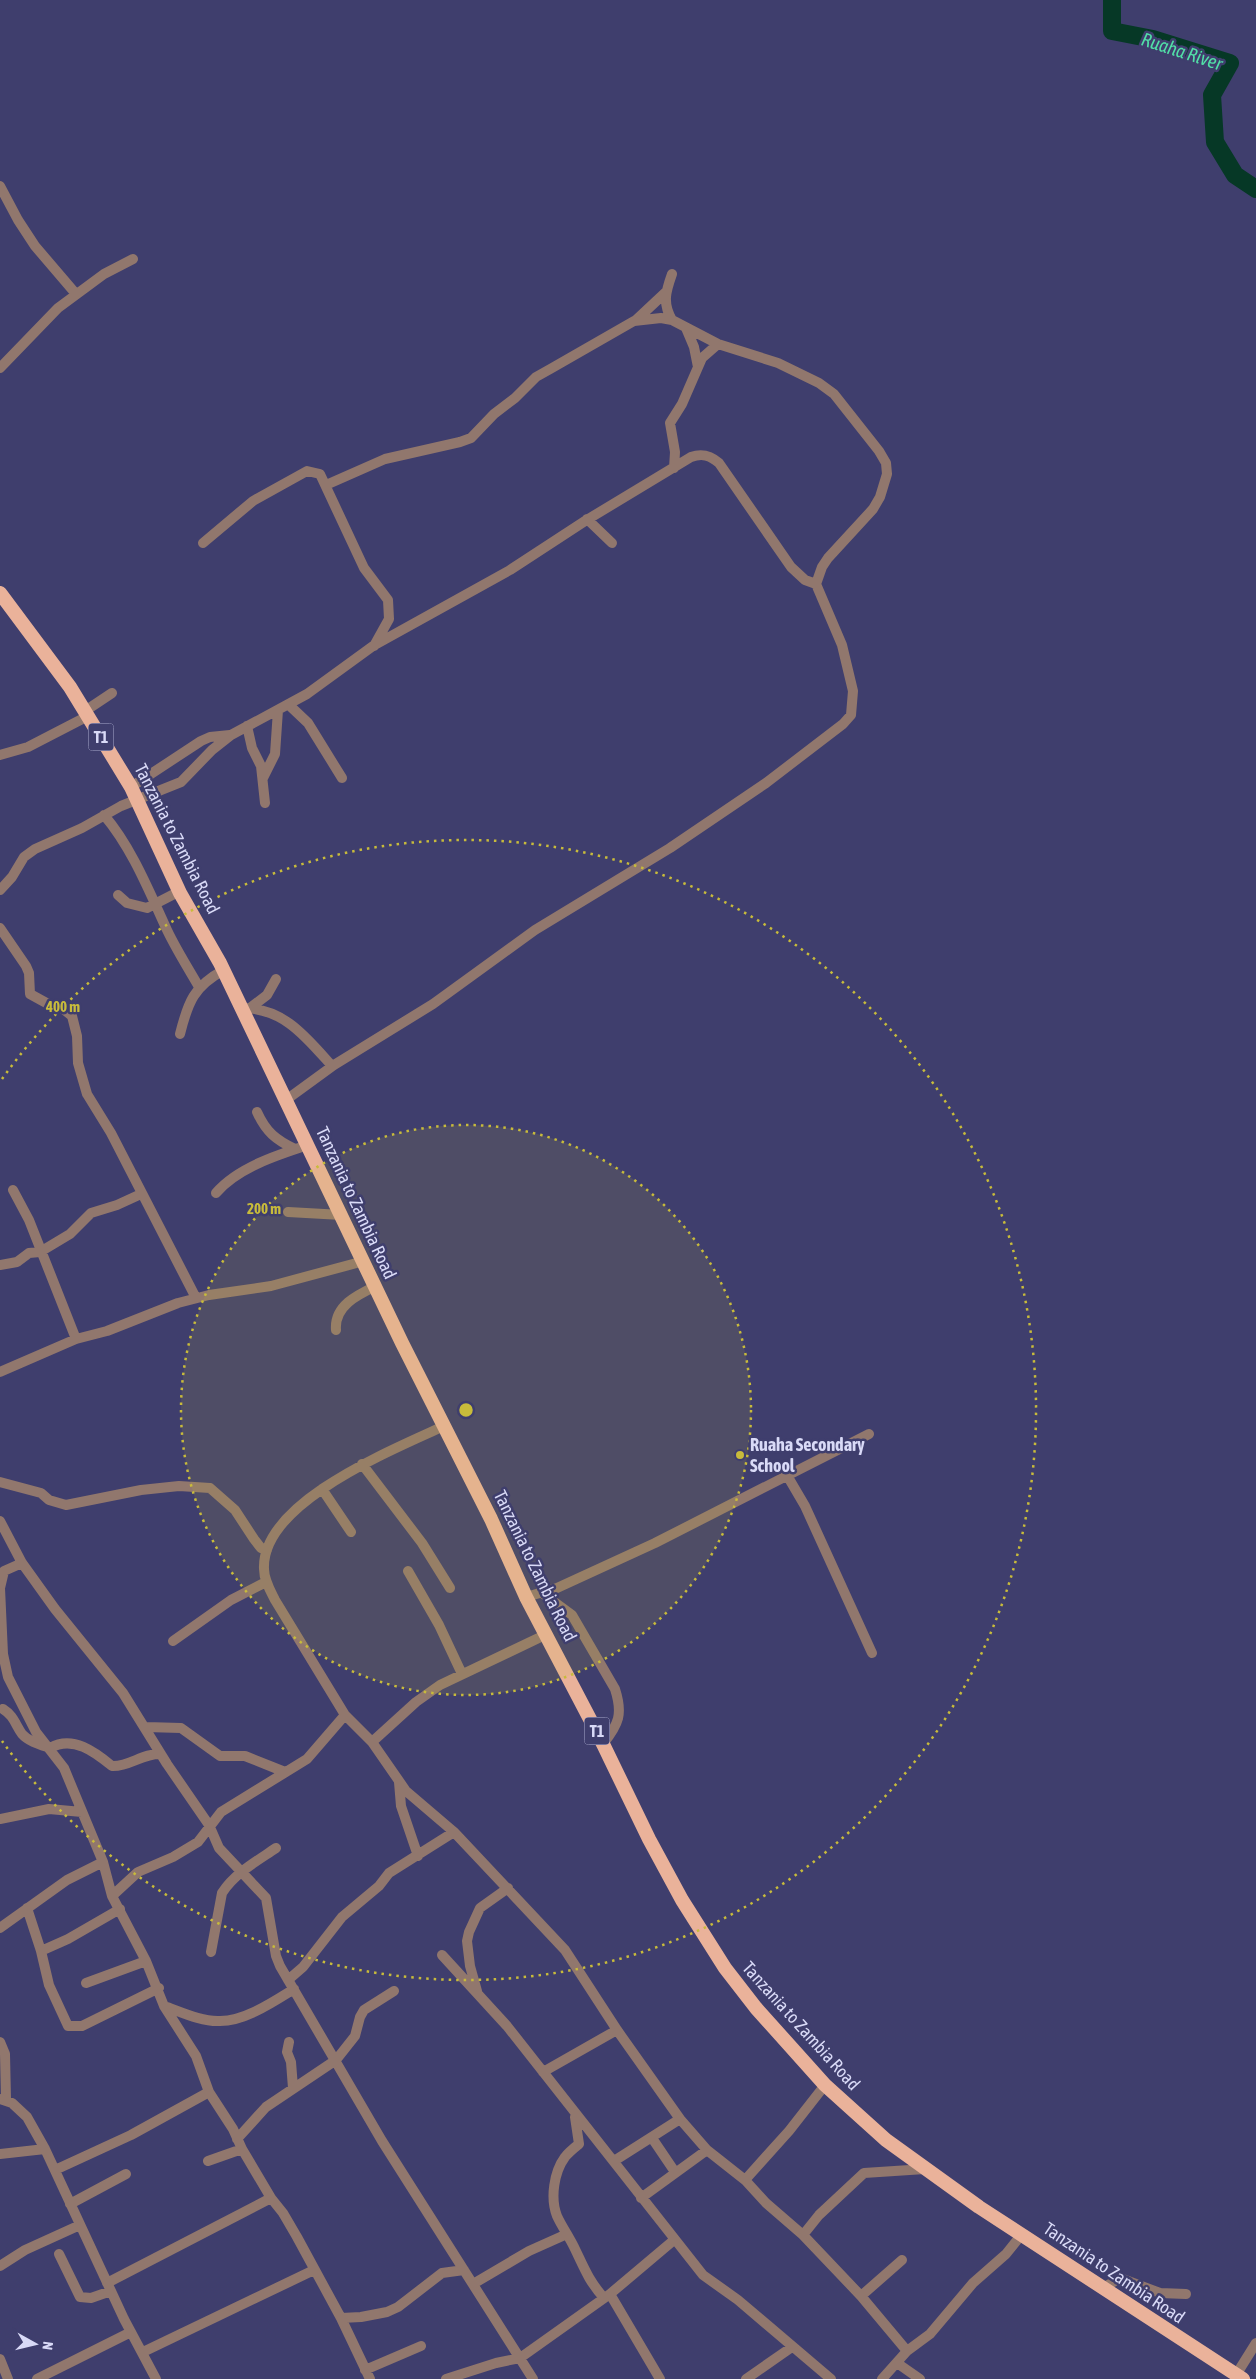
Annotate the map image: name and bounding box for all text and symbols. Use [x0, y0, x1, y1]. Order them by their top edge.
water label: Ruaha River [1139, 28, 1227, 75]
road number: T1 [88, 724, 114, 750]
street label: Tanzania to Zambia Road [131, 760, 224, 917]
text: 400 m [45, 998, 80, 1015]
street label: Tanzania to Zambia Road [312, 1123, 401, 1282]
text: 200 m [247, 1200, 281, 1217]
centre of rings [457, 1401, 475, 1419]
place label: Ruaha Secondary School [750, 1434, 865, 1476]
marker: Ruaha Secondary School [734, 1449, 746, 1461]
street label: Tanzania to Zambia Road [490, 1487, 581, 1645]
road number: T1 [584, 1718, 610, 1744]
street label: Tanzania to Zambia Road [738, 1957, 865, 2094]
street label: Tanzania to Zambia Road [1040, 2218, 1189, 2328]
north arrow [10, 2319, 60, 2369]
text: N [39, 2341, 56, 2351]

